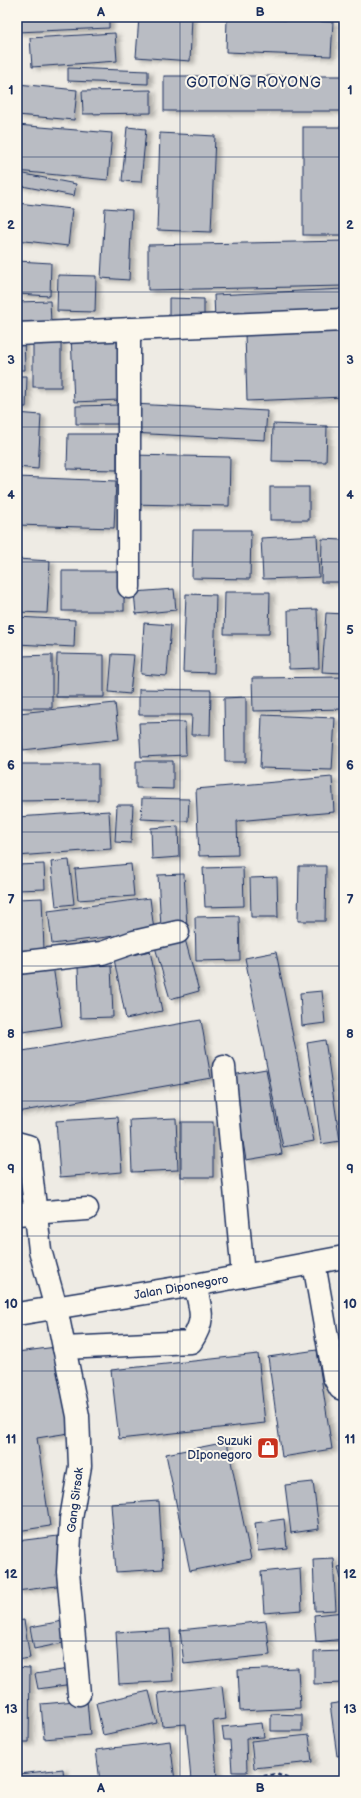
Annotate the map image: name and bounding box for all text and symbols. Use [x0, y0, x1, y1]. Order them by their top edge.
text: A [96, 4, 105, 20]
text: B [255, 4, 265, 20]
district label: GOTONG ROYONG [186, 74, 322, 91]
text: 1 [8, 82, 14, 98]
text: 1 [347, 82, 353, 98]
text: 2 [7, 217, 15, 233]
text: 2 [346, 217, 354, 233]
text: 3 [7, 352, 15, 368]
text: 3 [346, 352, 354, 368]
text: 4 [7, 487, 15, 503]
text: 4 [346, 487, 354, 503]
text: 5 [7, 622, 15, 638]
text: 5 [346, 622, 354, 638]
text: 6 [7, 757, 15, 773]
text: 6 [346, 757, 354, 773]
text: 7 [7, 892, 15, 908]
text: 7 [346, 892, 354, 908]
text: 8 [7, 1026, 15, 1042]
text: 8 [346, 1026, 354, 1042]
text: 9 [7, 1161, 15, 1177]
text: 9 [346, 1161, 354, 1177]
street label: Jalan Diponegoro [132, 1272, 230, 1303]
text: 10 [4, 1296, 18, 1312]
text: 10 [343, 1296, 357, 1312]
text: 11 [6, 1431, 16, 1447]
text: 11 [345, 1431, 355, 1447]
place label: Suzuki DIponegoro [187, 1434, 252, 1463]
shop icon: Suzuki DIponegoro [255, 1435, 281, 1461]
street label: Gang Sirsak [64, 1467, 87, 1533]
text: 12 [4, 1566, 18, 1582]
text: 12 [343, 1566, 357, 1582]
text: 13 [4, 1701, 18, 1717]
text: 13 [343, 1701, 357, 1717]
text: A [96, 1780, 105, 1796]
text: B [255, 1780, 265, 1796]

